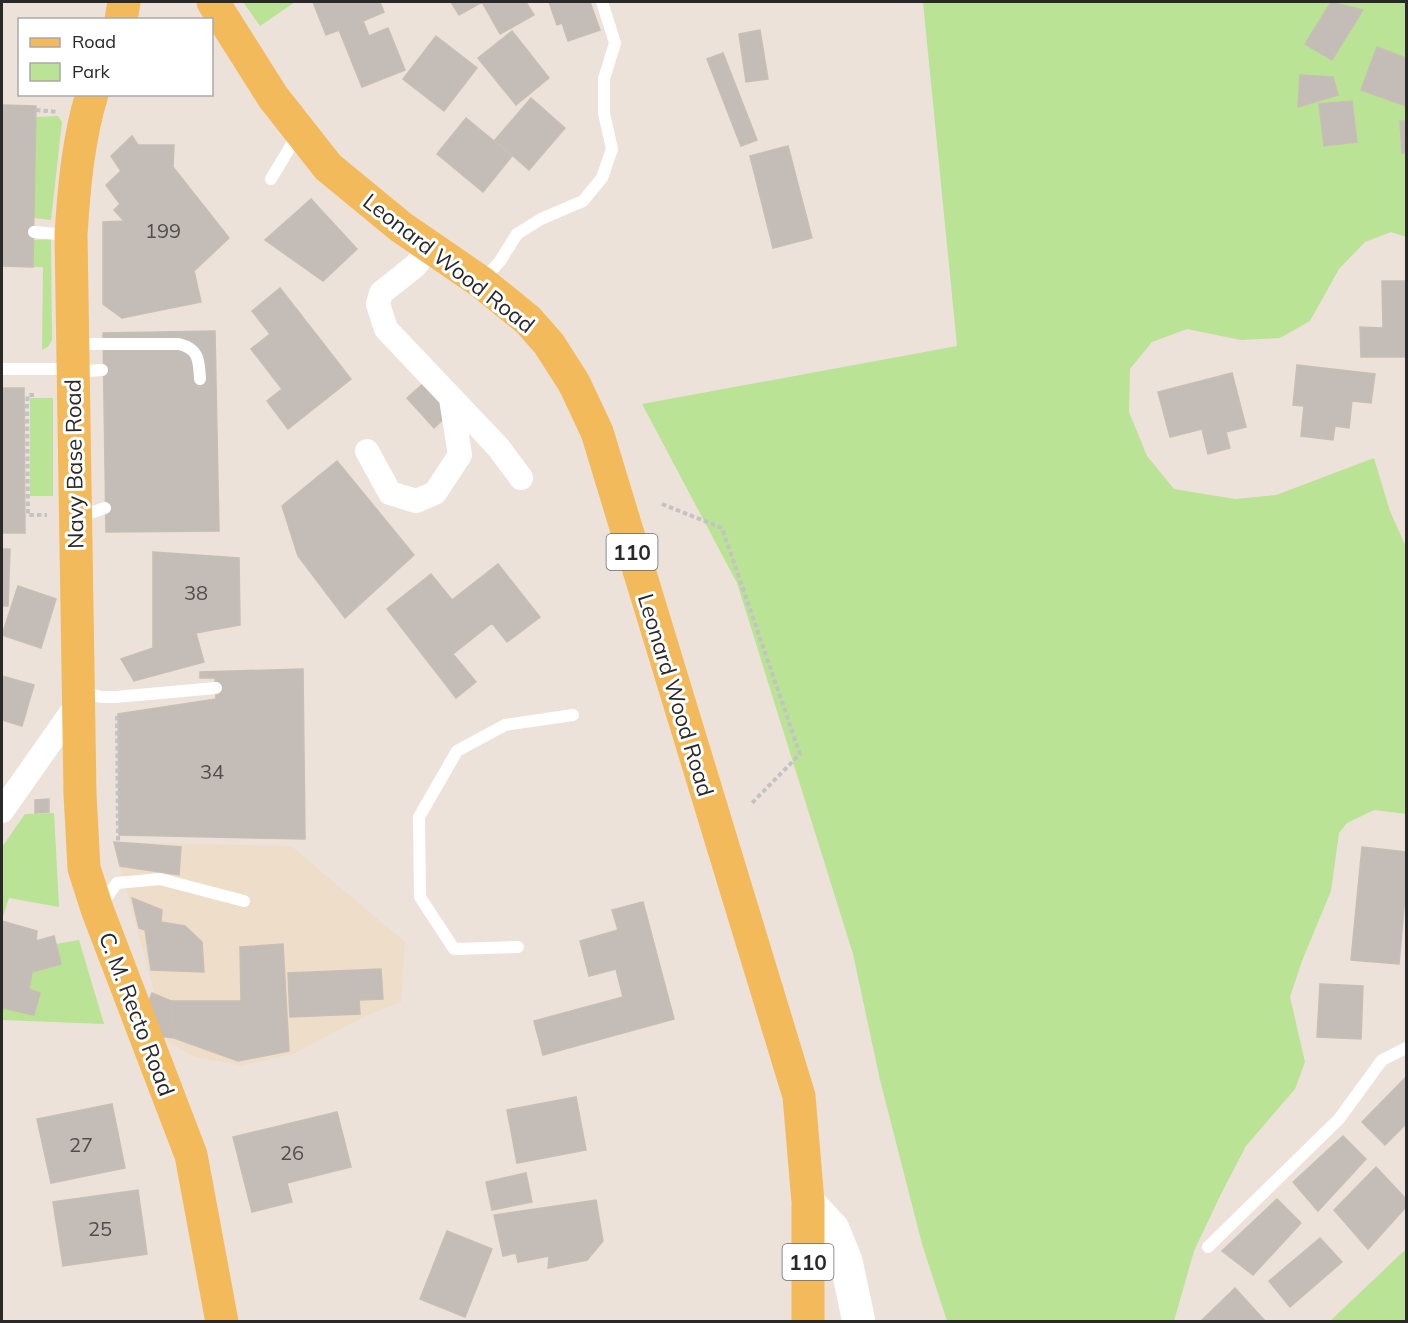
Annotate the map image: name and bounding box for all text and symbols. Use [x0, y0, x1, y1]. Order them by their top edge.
legend [18, 18, 213, 96]
text: Road [72, 30, 116, 53]
text: Park [72, 60, 111, 83]
street label: Leonard Wood Road [357, 187, 541, 339]
house number: 199 [145, 218, 181, 243]
street label: Navy Base Road [59, 379, 89, 549]
road number: 110 [606, 534, 658, 570]
house number: 38 [184, 580, 208, 605]
street label: Leonard Wood Road [632, 590, 720, 800]
house number: 34 [200, 759, 224, 784]
street label: C. M. Recto Road [93, 928, 181, 1100]
house number: 27 [69, 1132, 93, 1157]
house number: 26 [280, 1140, 304, 1165]
house number: 25 [88, 1216, 112, 1241]
road number: 110 [782, 1244, 834, 1280]

